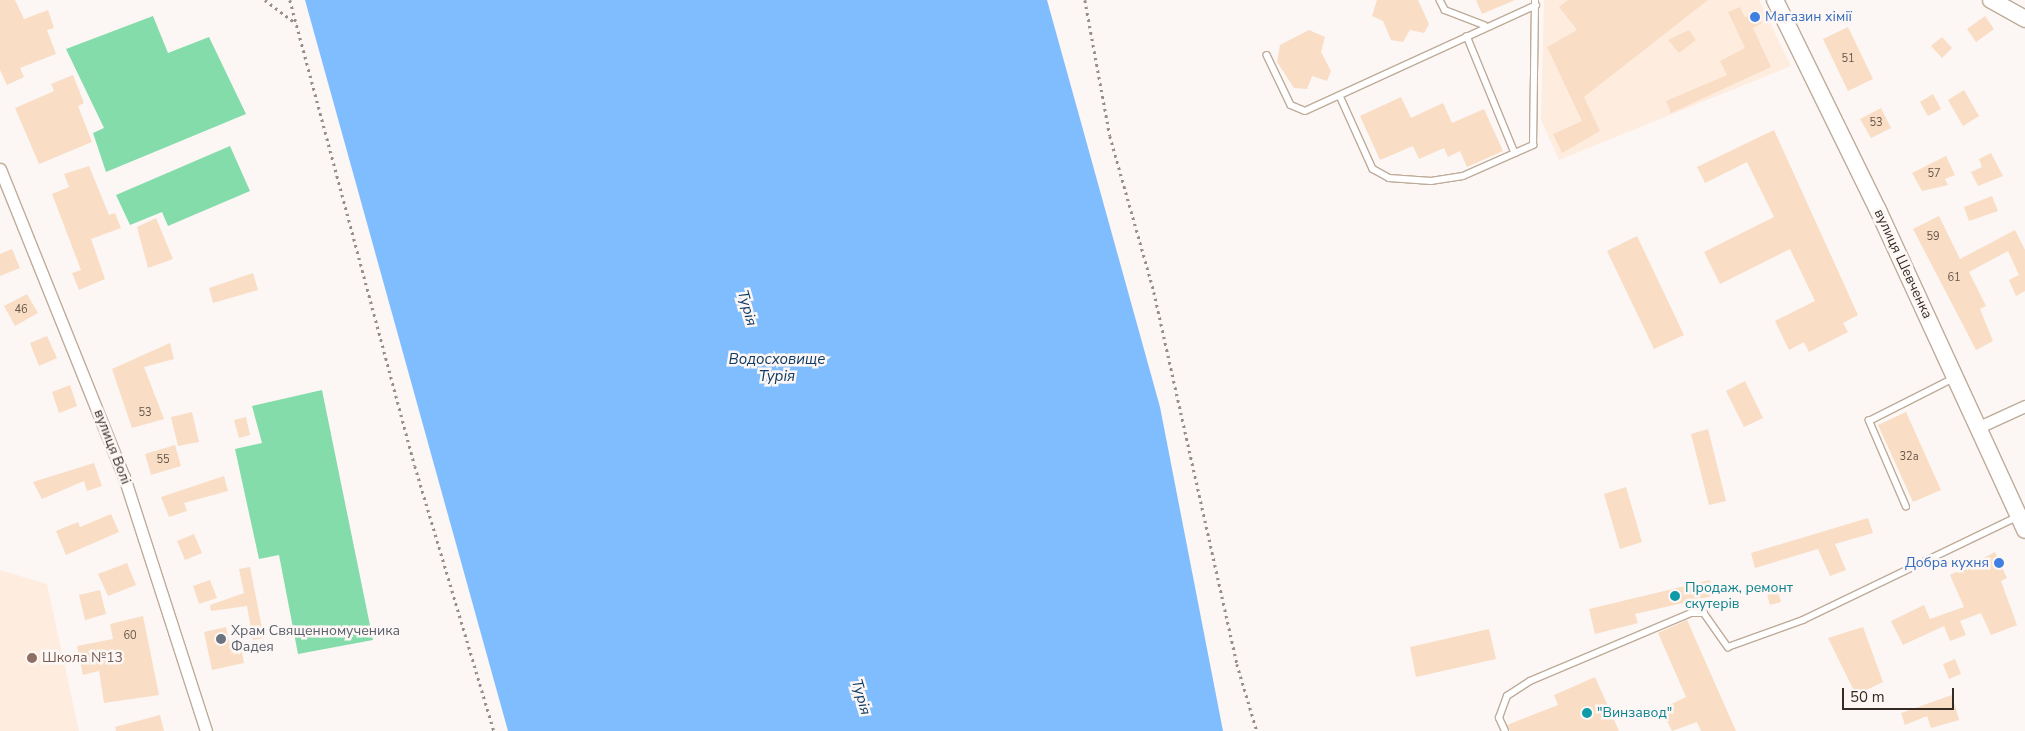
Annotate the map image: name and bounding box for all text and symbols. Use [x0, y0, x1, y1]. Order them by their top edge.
place label: Магазин хімії [1765, 9, 1852, 25]
marker: Магазин хімії [1749, 11, 1761, 23]
house number: 51 [1841, 52, 1855, 66]
house number: 53 [1869, 116, 1883, 130]
house number: 57 [1927, 167, 1941, 181]
street label: вулиця Шевченка [1870, 207, 1936, 321]
house number: 59 [1926, 230, 1940, 244]
house number: 61 [1947, 271, 1961, 285]
water label: Турія [733, 288, 761, 328]
house number: 46 [14, 303, 28, 317]
water label: Водосховище Турія [729, 350, 825, 385]
house number: 53 [138, 406, 152, 420]
street label: вулиця Волі [90, 407, 134, 487]
house number: 32а [1899, 450, 1919, 464]
house number: 55 [156, 453, 170, 467]
place label: Добра кухня [1905, 555, 1989, 571]
marker: Добра кухня [1993, 557, 2005, 569]
place label: Продаж, ремонт скутерів [1685, 580, 1793, 612]
marker: Продаж, ремонт скутерів [1669, 590, 1681, 602]
place label: Храм Священномученика Фадея [231, 623, 400, 656]
house number: 60 [123, 629, 137, 643]
marker: Храм Священномученика Фадея [215, 633, 227, 645]
place label: Школа №13 [42, 650, 123, 666]
marker: Школа №13 [26, 652, 38, 664]
water label: Турія [847, 677, 875, 717]
scale bar [1845, 678, 1958, 710]
text: 50 m [1850, 687, 1885, 707]
place label: "Винзавод" [1597, 705, 1672, 721]
marker: "Винзавод" [1581, 707, 1593, 719]

